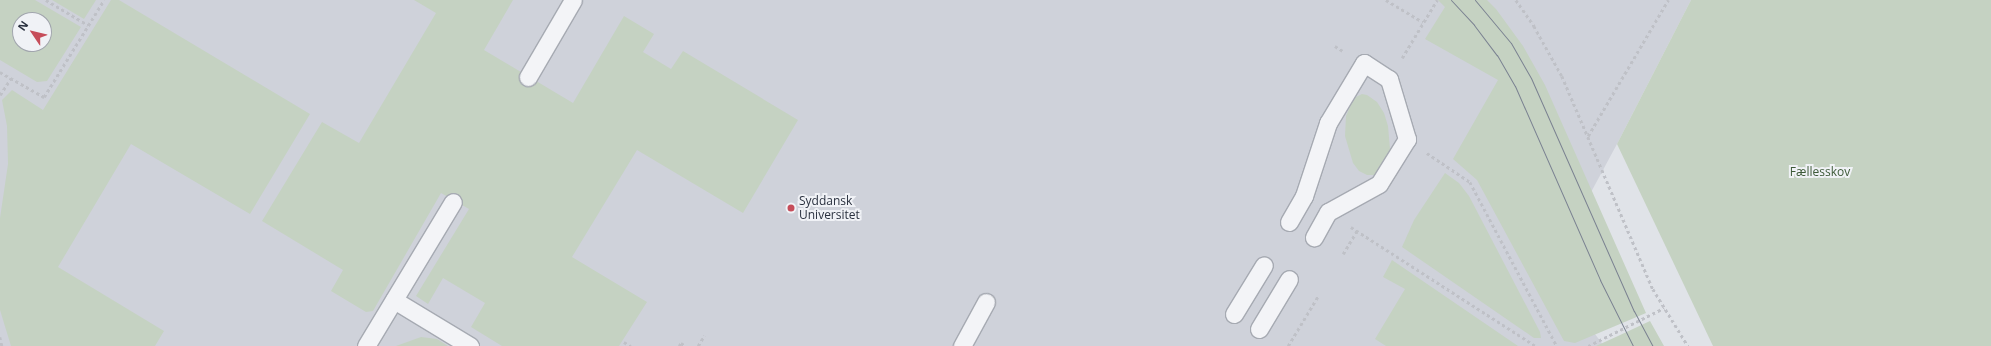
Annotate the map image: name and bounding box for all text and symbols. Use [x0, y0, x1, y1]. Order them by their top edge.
north arrow [12, 12, 52, 52]
text: N [14, 17, 31, 33]
park label: Fællesskov [1790, 165, 1850, 179]
place label: Syddansk Universitet [799, 194, 860, 222]
marker: Syddansk Universitet [786, 203, 796, 213]

